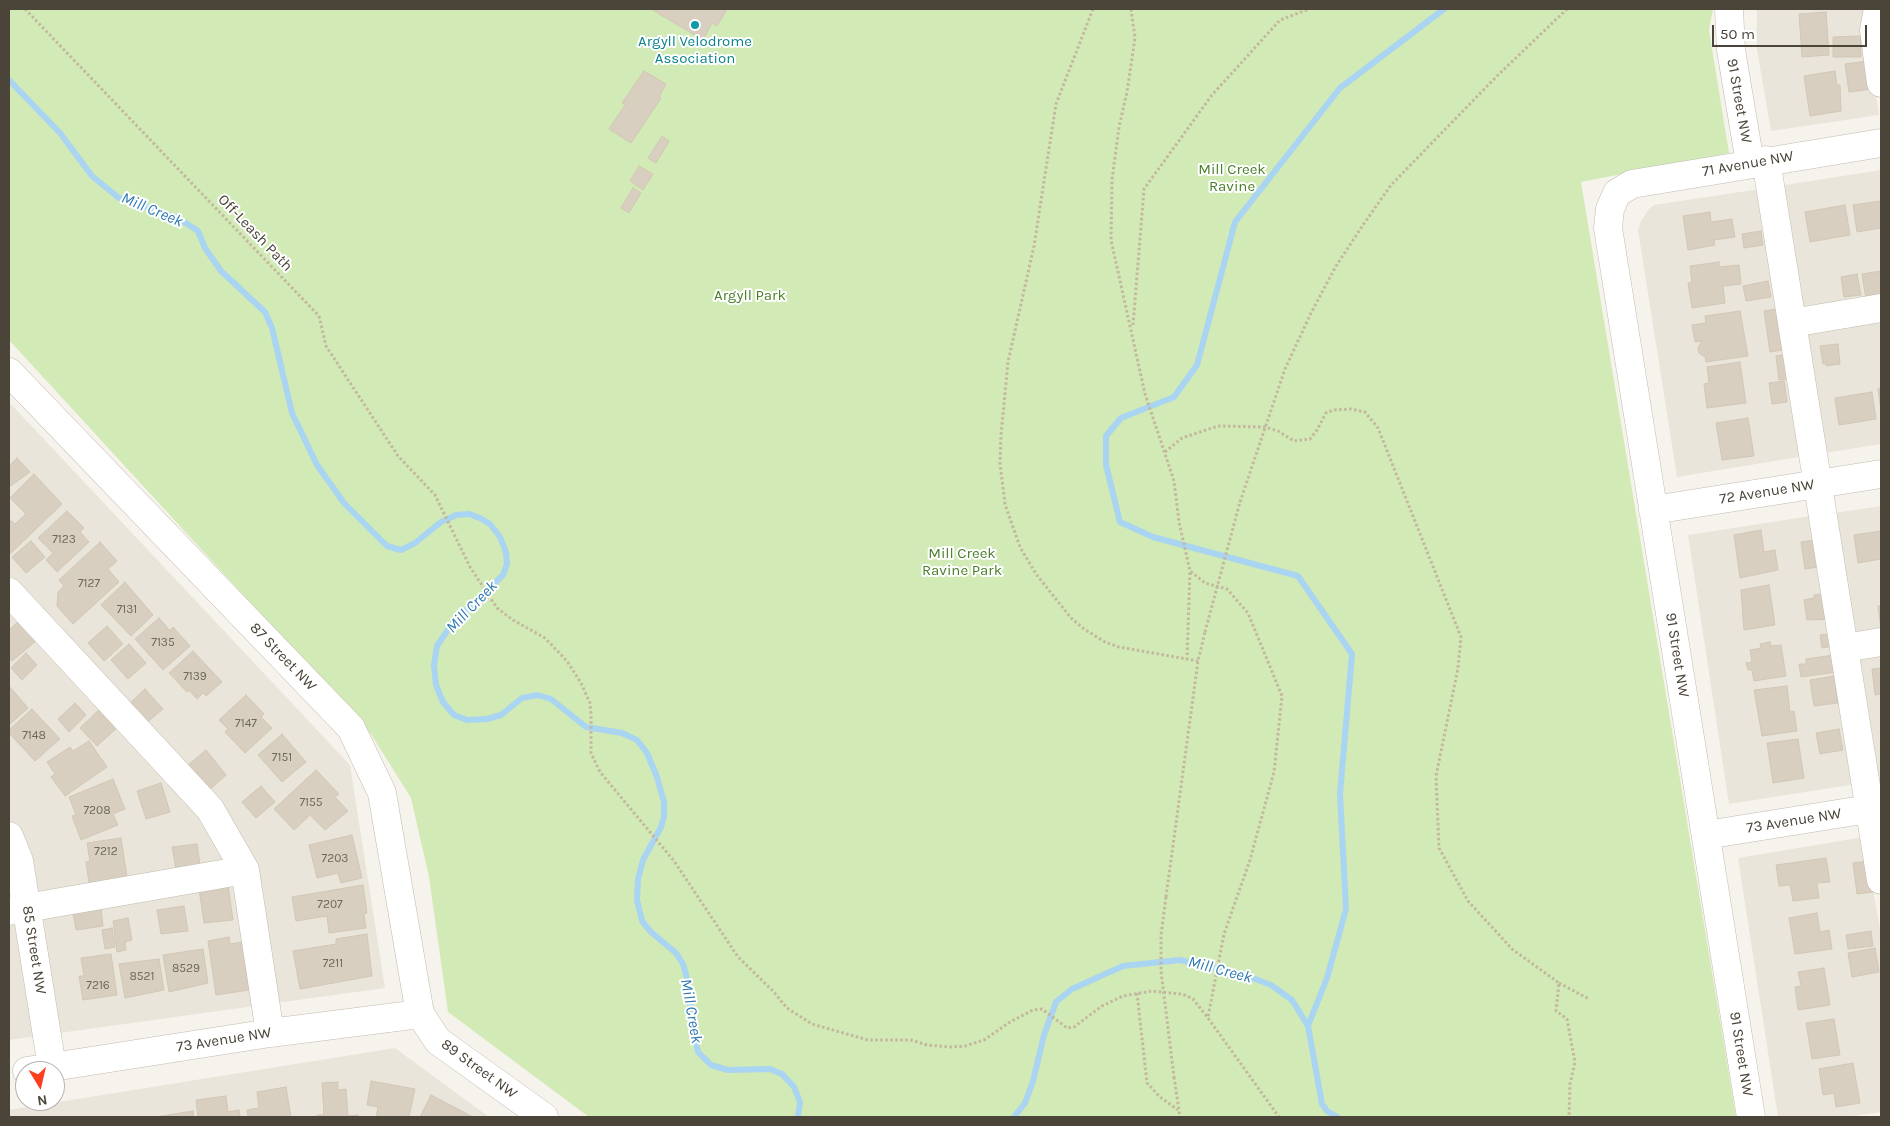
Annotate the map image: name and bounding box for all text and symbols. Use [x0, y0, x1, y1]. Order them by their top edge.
scale bar [1715, 15, 1870, 47]
marker: Argyll Velodrome Association [689, 19, 701, 31]
text: 50 m [1720, 25, 1755, 43]
place label: Argyll Velodrome Association [638, 33, 752, 68]
street label: 91 Street NW [1723, 57, 1755, 145]
street label: 71 Avenue NW [1701, 147, 1795, 181]
park label: Mill Creek Ravine [1198, 161, 1266, 196]
water label: Mill Creek [118, 188, 186, 232]
street label: Off-Leash Path [214, 191, 296, 275]
park label: Argyll Park [714, 287, 786, 305]
street label: 72 Avenue NW [1718, 476, 1816, 508]
house number: 7123 [52, 533, 76, 547]
park label: Mill Creek Ravine Park [922, 545, 1002, 580]
house number: 7127 [78, 577, 100, 591]
water label: Mill Creek [442, 577, 502, 637]
house number: 7131 [117, 603, 137, 617]
street label: 91 Street NW [1661, 611, 1693, 699]
street label: 87 Street NW [246, 619, 320, 695]
house number: 7135 [151, 636, 175, 650]
house number: 7139 [183, 670, 207, 684]
house number: 7147 [235, 717, 257, 731]
house number: 7148 [22, 729, 46, 743]
house number: 7151 [272, 751, 292, 765]
house number: 7155 [299, 796, 323, 810]
house number: 7208 [83, 804, 111, 818]
street label: 73 Avenue NW [1745, 805, 1843, 837]
house number: 7212 [94, 845, 118, 859]
house number: 7203 [322, 852, 348, 866]
house number: 7207 [317, 898, 343, 912]
street label: 85 Street NW [18, 904, 50, 996]
water label: Mill Creek [1186, 952, 1254, 988]
house number: 7211 [323, 957, 343, 971]
house number: 8529 [172, 962, 200, 976]
house number: 8521 [129, 970, 155, 984]
water label: Mill Creek [676, 977, 706, 1045]
house number: 7216 [86, 979, 110, 993]
street label: 91 Street NW [1725, 1010, 1757, 1098]
street label: 73 Avenue NW [175, 1024, 273, 1056]
street label: 89 Street NW [437, 1035, 521, 1103]
north arrow [15, 1061, 65, 1111]
text: N [36, 1091, 49, 1110]

